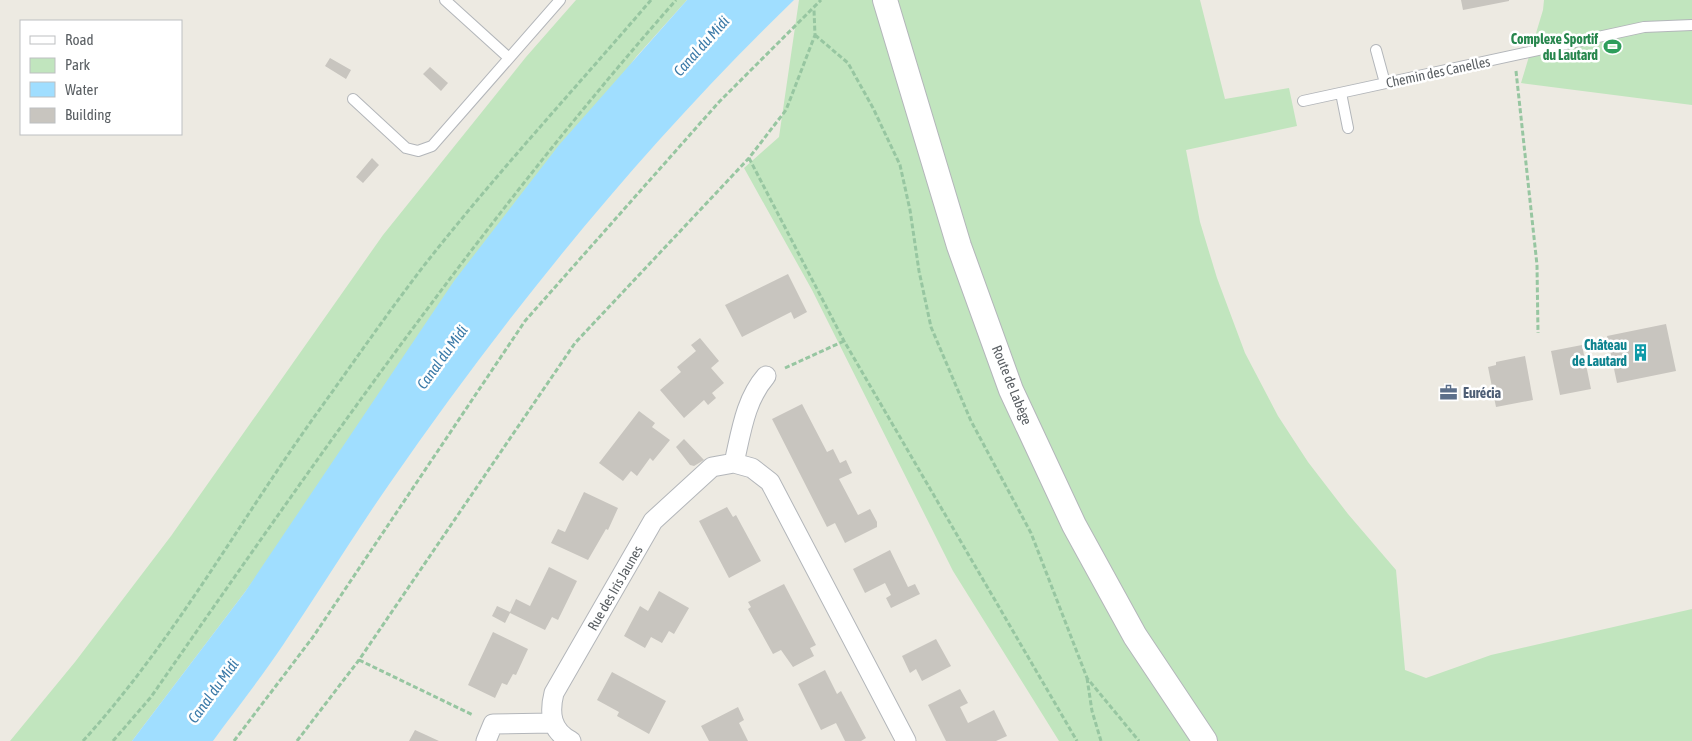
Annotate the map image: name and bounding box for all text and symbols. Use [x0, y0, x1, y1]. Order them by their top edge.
water label: Canal du Midi [670, 12, 733, 79]
legend [20, 20, 182, 135]
text: Road [65, 31, 94, 48]
place label: Complexe Sportif du Lautard [1511, 31, 1598, 63]
sports icon: Complexe Sportif du Lautard [1602, 37, 1622, 57]
street label: Chemin des Canelles [1385, 53, 1491, 91]
text: Park [65, 56, 90, 73]
text: Water [65, 81, 98, 98]
text: Building [65, 106, 111, 123]
water label: Canal du Midi [413, 321, 471, 392]
place label: Château de Lautard [1572, 337, 1627, 369]
street label: Route de Labège [989, 343, 1035, 427]
building icon: Château de Lautard [1631, 343, 1651, 363]
office icon: Eurécia [1439, 383, 1459, 403]
place label: Eurécia [1463, 385, 1502, 401]
street label: Rue des Iris Jaunes [584, 543, 646, 633]
water label: Canal du Midi [184, 655, 242, 726]

